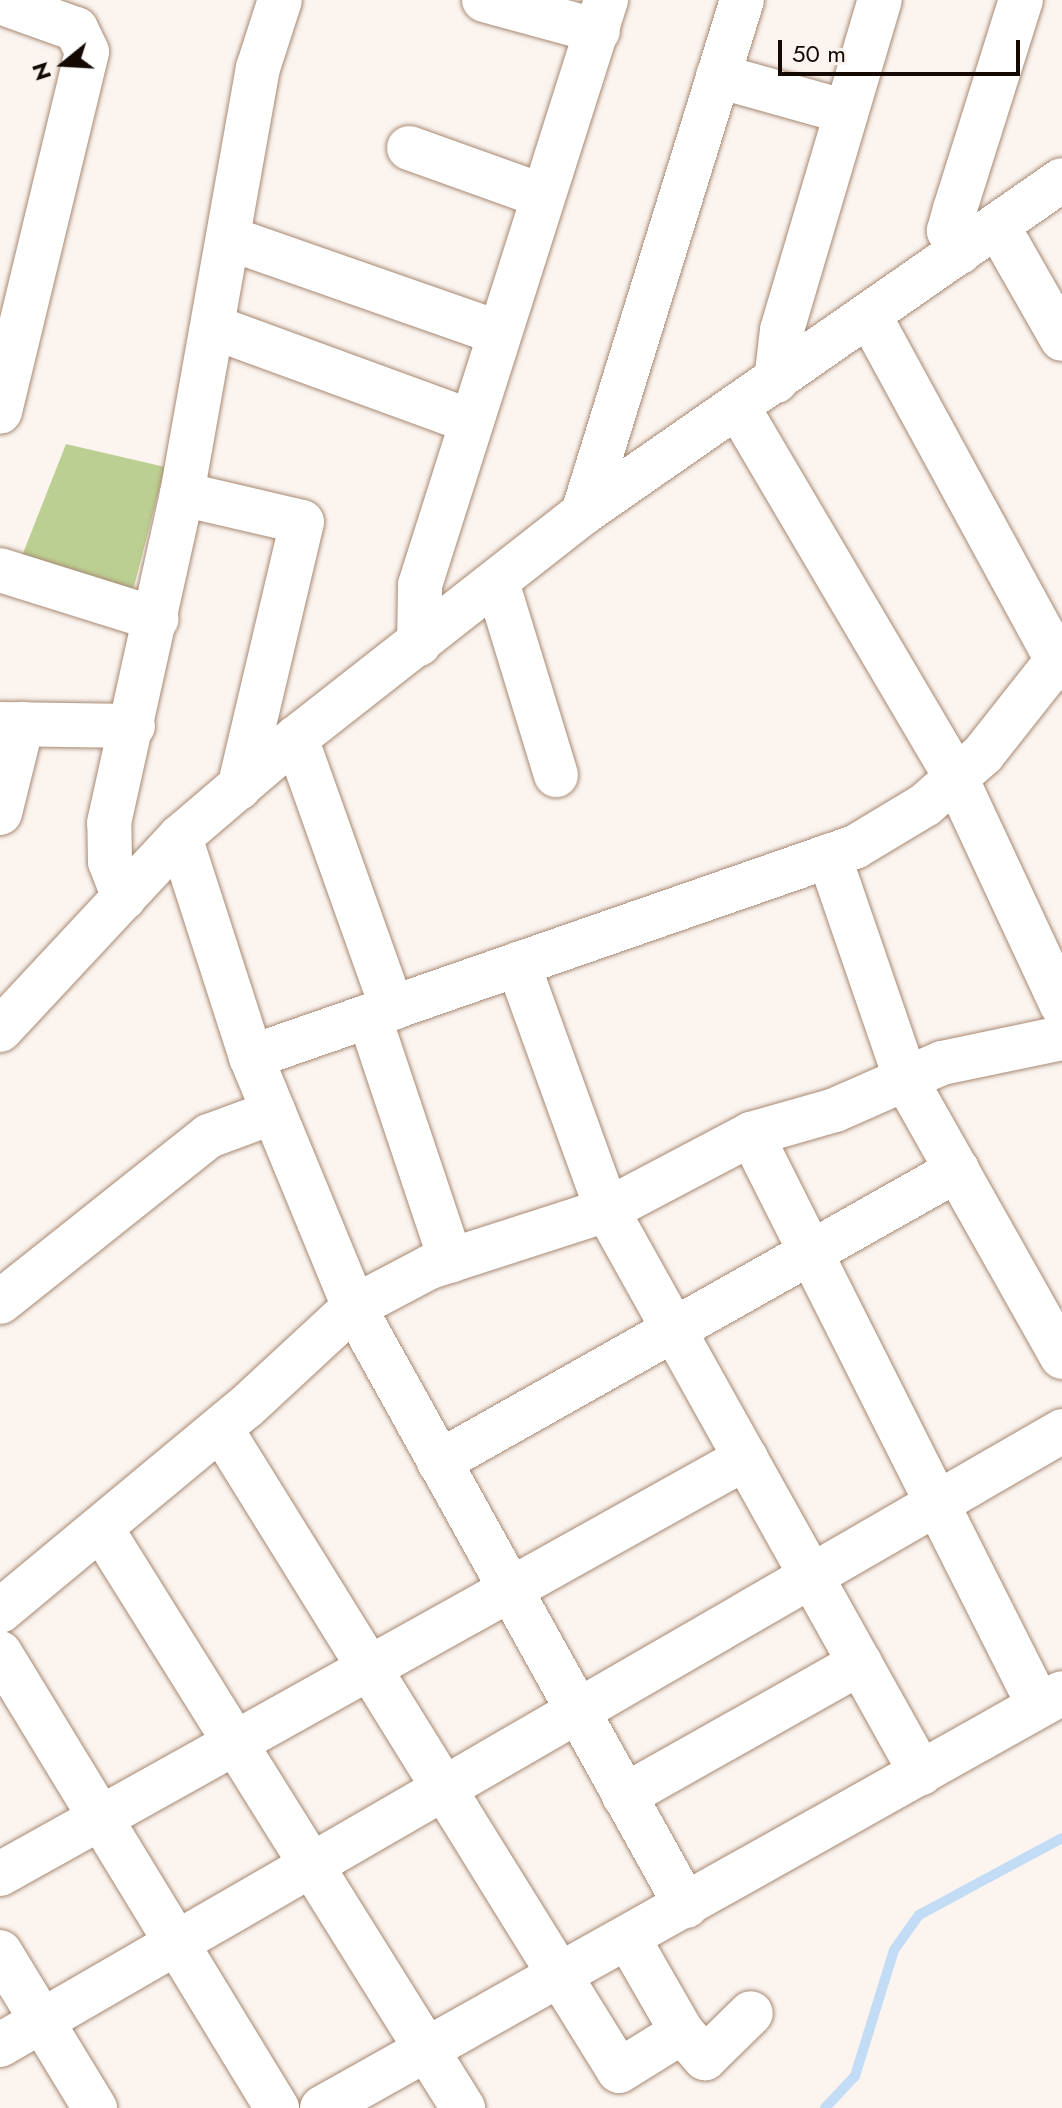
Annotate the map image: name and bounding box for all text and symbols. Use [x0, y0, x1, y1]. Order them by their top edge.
north arrow [24, 24, 104, 104]
scale bar [782, 24, 1024, 74]
text: 50 m [792, 36, 846, 71]
text: N [23, 58, 59, 85]

